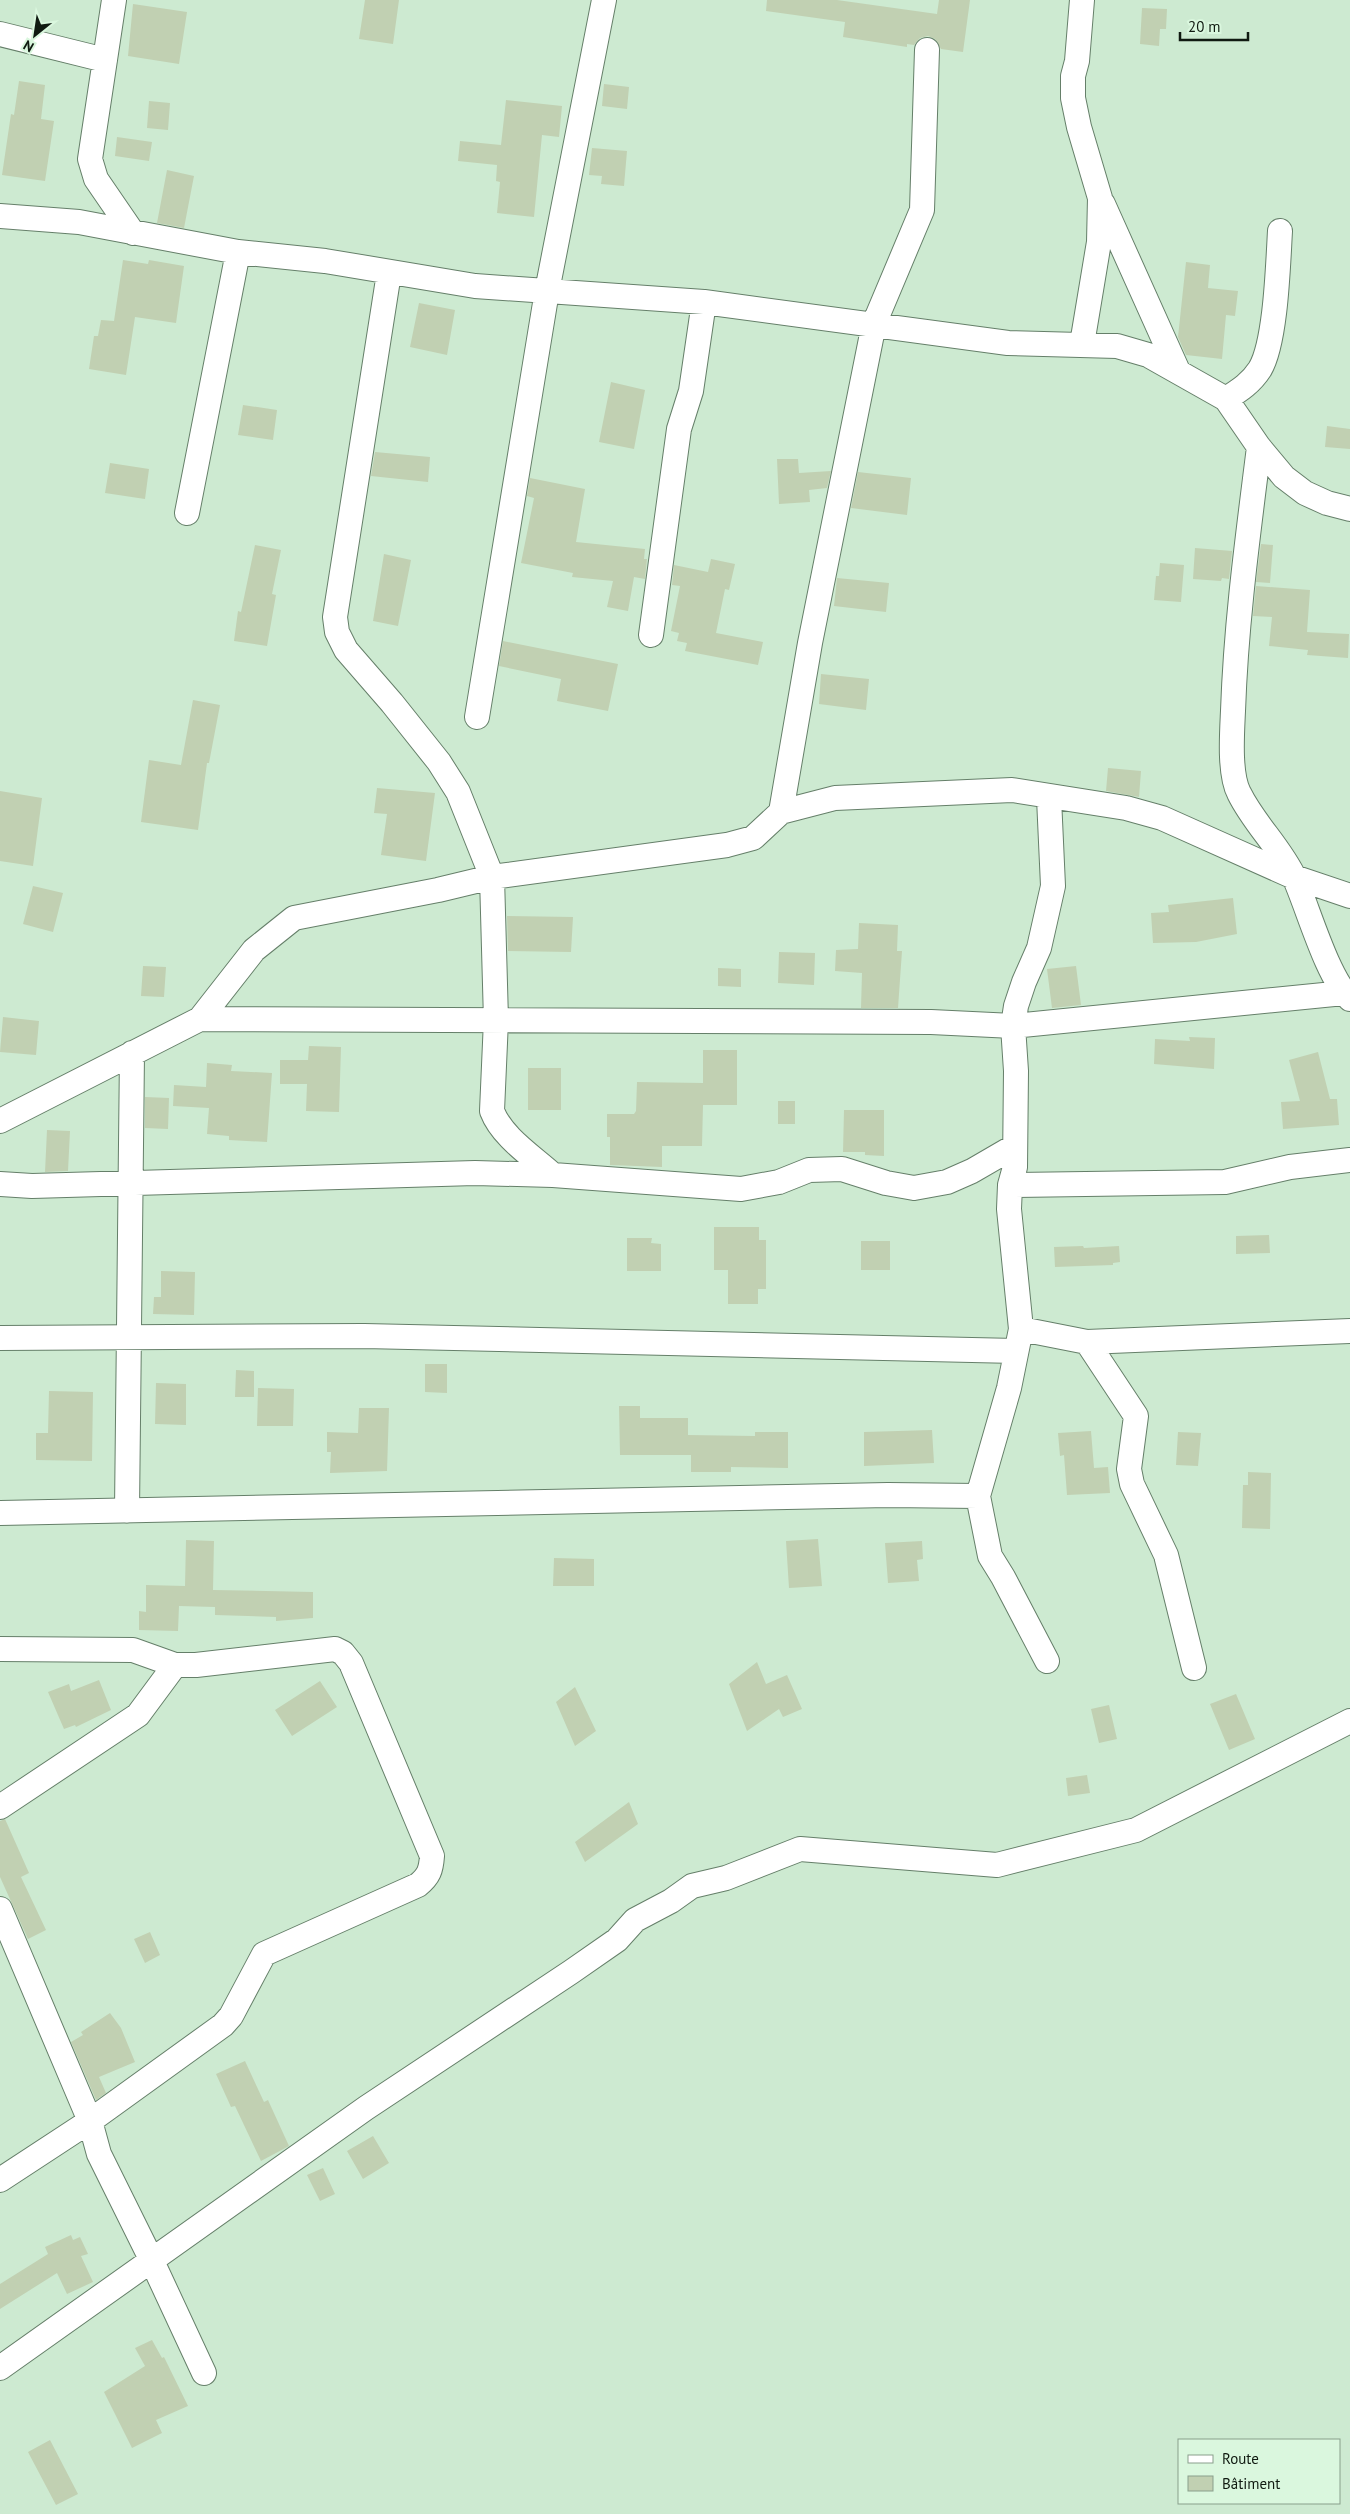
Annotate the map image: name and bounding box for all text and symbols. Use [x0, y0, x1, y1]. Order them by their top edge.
north arrow [10, 10, 60, 60]
scale bar [1180, 10, 1248, 42]
text: 20 m [1188, 17, 1221, 36]
text: N [20, 36, 37, 56]
legend [1178, 2439, 1340, 2504]
text: Route [1222, 2449, 1259, 2468]
text: Bâtiment [1222, 2474, 1280, 2493]

